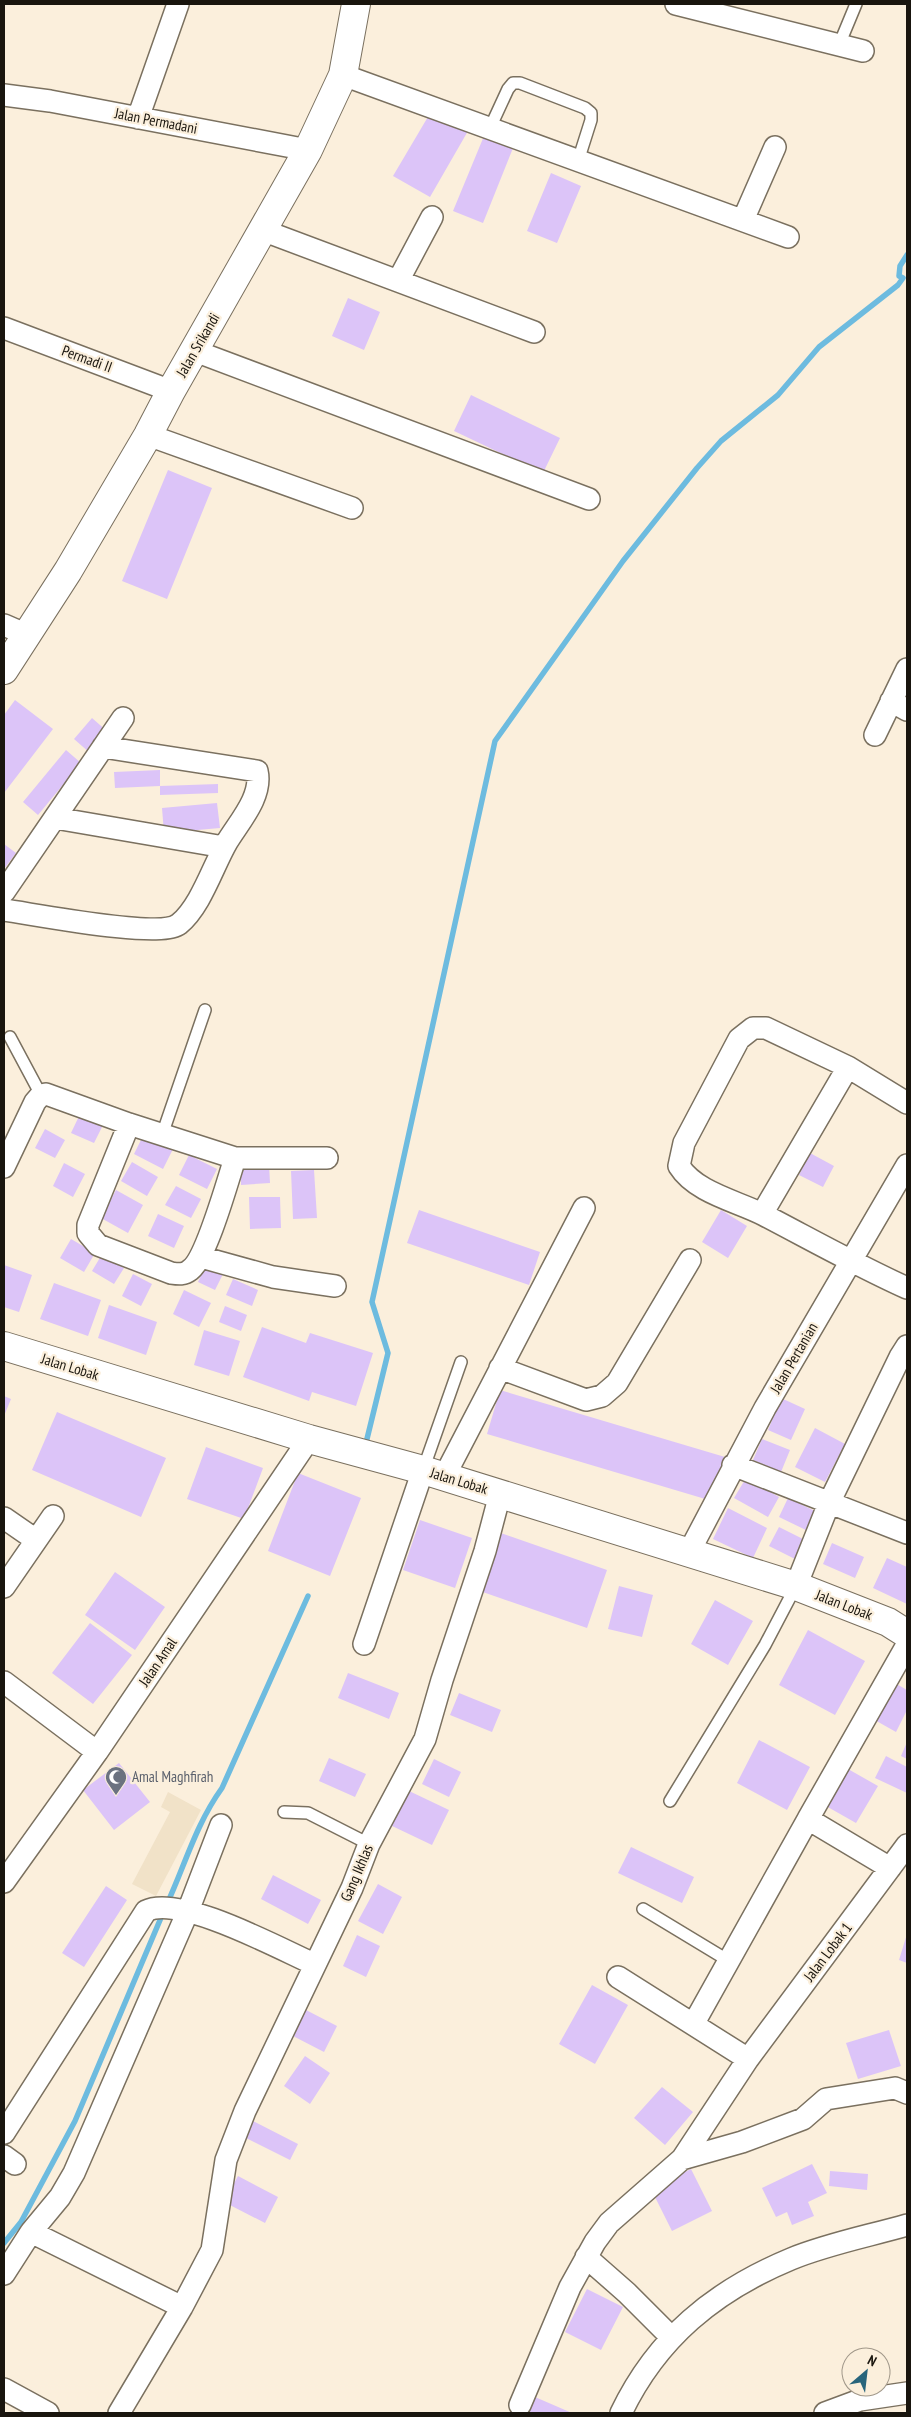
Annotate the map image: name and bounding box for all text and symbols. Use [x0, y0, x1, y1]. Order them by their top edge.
street label: Jalan Permadani [112, 103, 199, 138]
street label: Jalan Srikandi [171, 309, 224, 381]
street label: Permadi II [59, 341, 115, 376]
street label: Jalan Pertanian [765, 1319, 821, 1397]
street label: Jalan Lobak [38, 1348, 101, 1384]
street label: Jalan Lobak [427, 1462, 490, 1498]
street label: Jalan Lobak [812, 1585, 875, 1624]
street label: Jalan Amal [134, 1633, 181, 1691]
mosque icon: Amal Maghfirah [104, 1765, 128, 1796]
place label: Amal Maghfirah [132, 1767, 213, 1786]
street label: Gang Ikhlas [336, 1841, 377, 1904]
street label: Jalan Lobak 1 [799, 1918, 856, 1986]
north arrow [841, 2347, 891, 2397]
text: N [865, 2351, 880, 2370]

